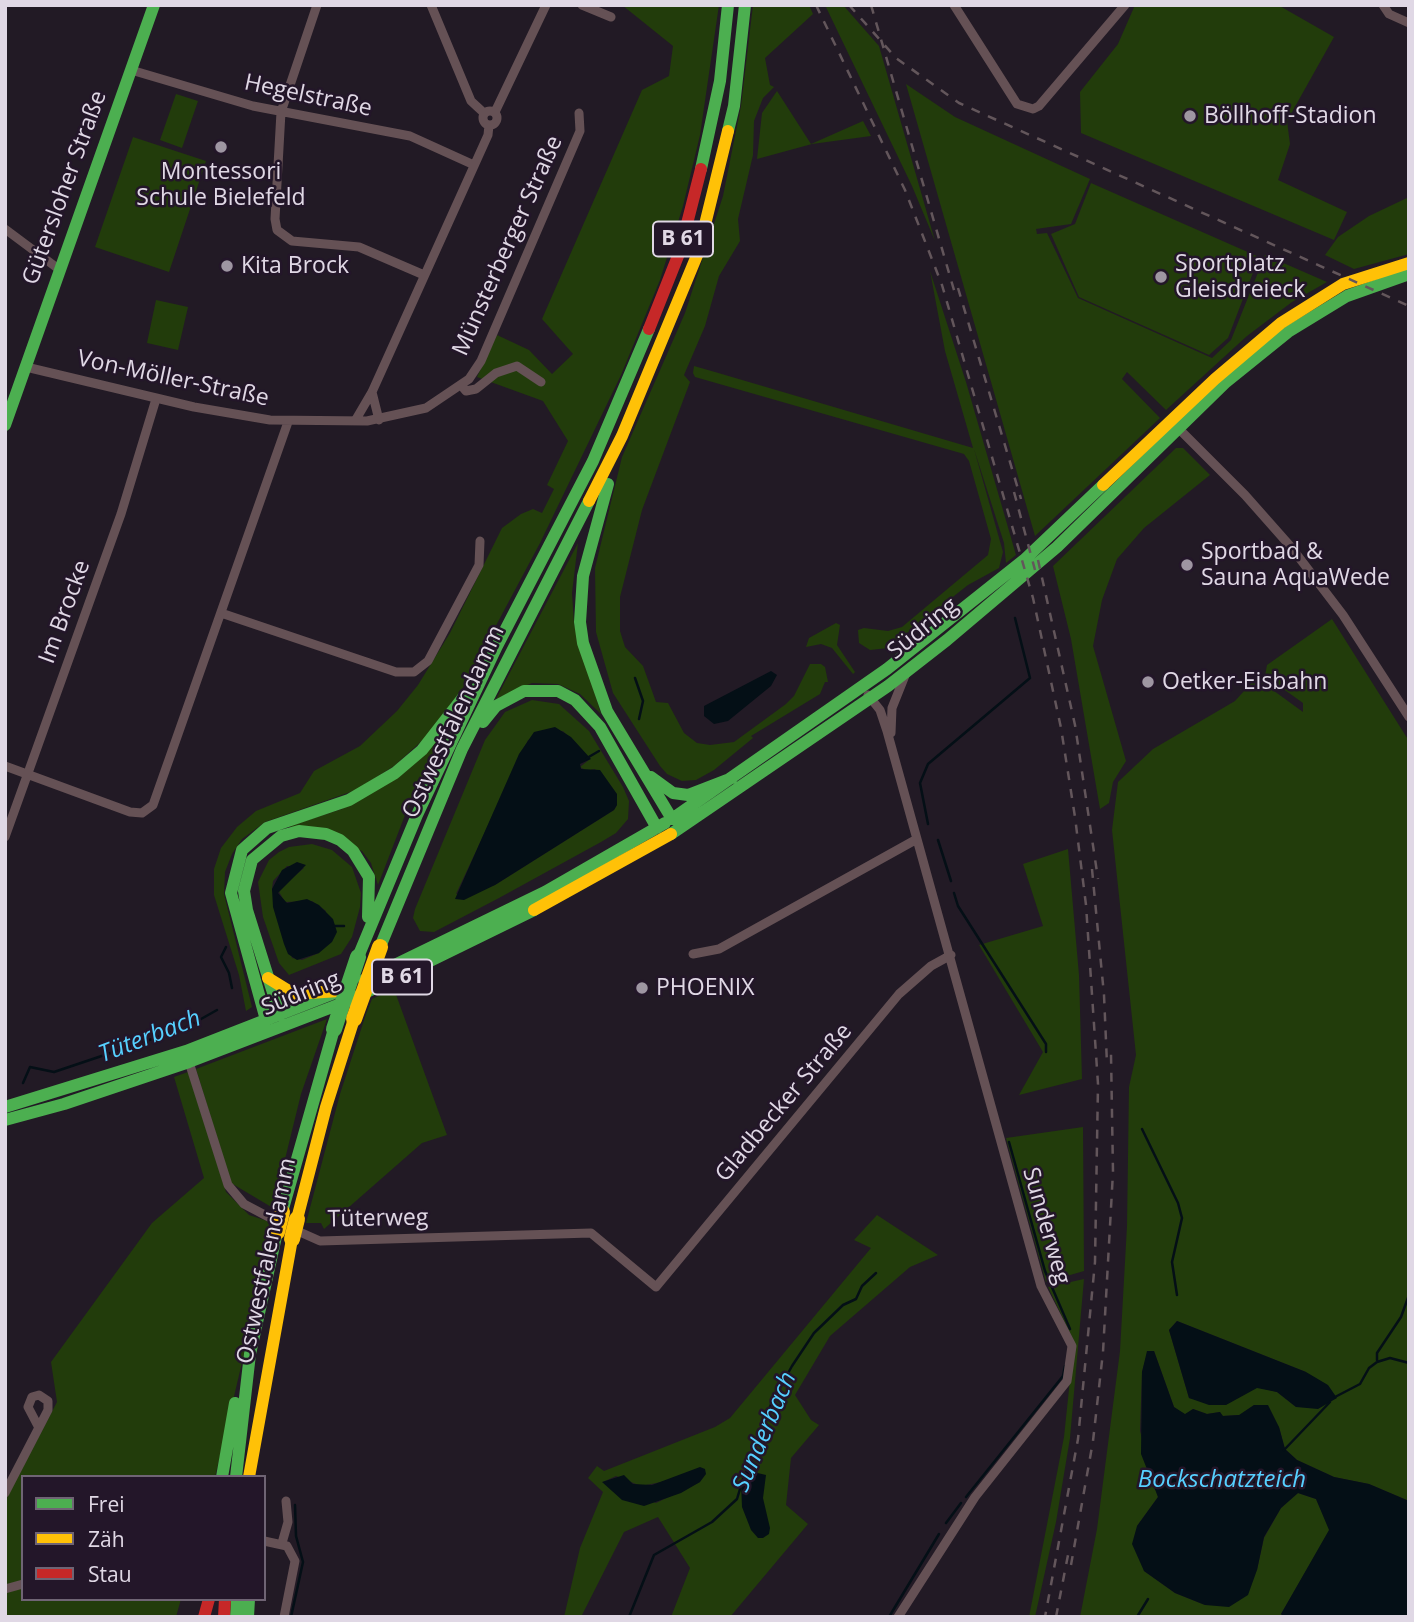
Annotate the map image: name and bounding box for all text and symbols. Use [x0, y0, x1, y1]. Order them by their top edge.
street label: Hegelstraße [242, 69, 374, 123]
street label: Gütersloher Straße [17, 87, 113, 289]
place label: Böllhoff-Stadion [1204, 102, 1377, 130]
marker: Böllhoff-Stadion [1182, 108, 1198, 124]
street label: Münsterberger Straße [447, 132, 569, 360]
marker: Montessori Schule Bielefeld [213, 139, 229, 155]
place label: Montessori Schule Bielefeld [136, 158, 306, 212]
road number: B 61 [653, 222, 713, 256]
place label: Sportplatz Gleisdreieck [1175, 250, 1305, 304]
place label: Kita Brock [241, 252, 349, 280]
marker: Kita Brock [219, 258, 235, 274]
marker: Sportplatz Gleisdreieck [1153, 269, 1169, 285]
street label: Von-Möller-Straße [75, 345, 271, 413]
place label: Sportbad & Sauna AquaWede [1201, 538, 1390, 592]
street label: Im Brocke [34, 557, 96, 667]
marker: Sportbad & Sauna AquaWede [1179, 557, 1195, 573]
street label: Südring [882, 592, 964, 666]
street label: Ostwestfalendamm [397, 621, 511, 823]
place label: Oetker-Eisbahn [1162, 668, 1327, 696]
marker: Oetker-Eisbahn [1140, 674, 1156, 690]
road number: B 61 [372, 960, 432, 995]
street label: Südring [258, 966, 344, 1022]
place label: PHOENIX [656, 974, 754, 1002]
marker: PHOENIX [634, 980, 650, 996]
water label: Tüterbach [95, 1004, 205, 1070]
street label: Gladbecker Straße [710, 1018, 858, 1188]
street label: Ostwestfalendamm [232, 1156, 302, 1366]
street label: Sunderweg [1016, 1164, 1076, 1288]
street label: Tüterweg [328, 1204, 428, 1234]
water label: Sunderbach [727, 1368, 803, 1496]
water label: Bockschatzteich [1138, 1466, 1306, 1494]
legend [21, 1475, 266, 1601]
text: Frei [88, 1490, 125, 1518]
text: Zäh [88, 1525, 125, 1553]
text: Stau [88, 1560, 132, 1588]

